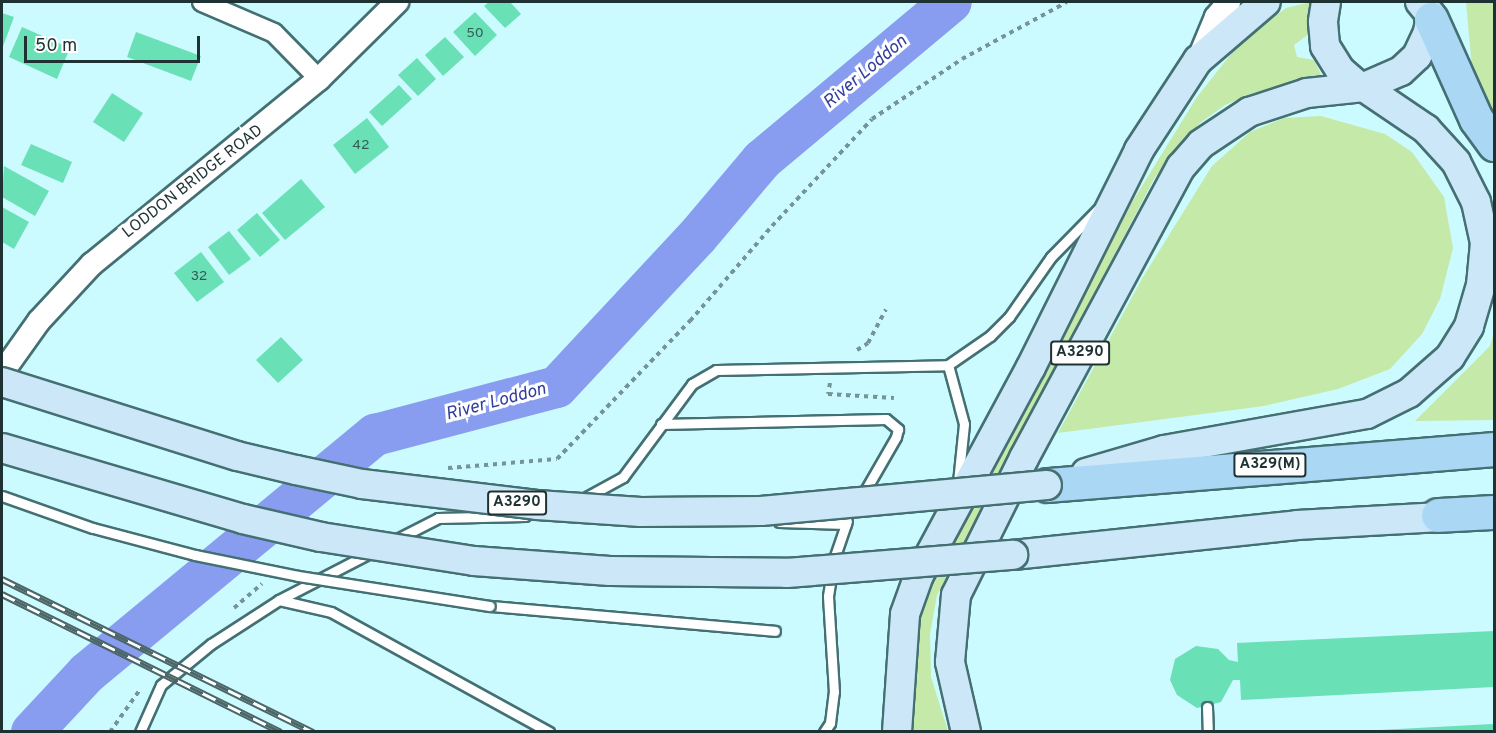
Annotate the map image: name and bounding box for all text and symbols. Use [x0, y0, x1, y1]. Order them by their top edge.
scale bar [27, 24, 202, 62]
house number: 50 [466, 26, 484, 42]
water label: River Loddon [820, 32, 912, 114]
text: 50 m [35, 35, 77, 58]
street label: LODDON BRIDGE ROAD [119, 121, 267, 243]
house number: 42 [352, 138, 370, 154]
house number: 32 [191, 269, 207, 285]
road number: A3290 [1050, 341, 1110, 365]
water label: River Loddon [443, 379, 549, 427]
road number: A329(M) [1232, 453, 1308, 477]
road number: A3290 [487, 491, 547, 515]

